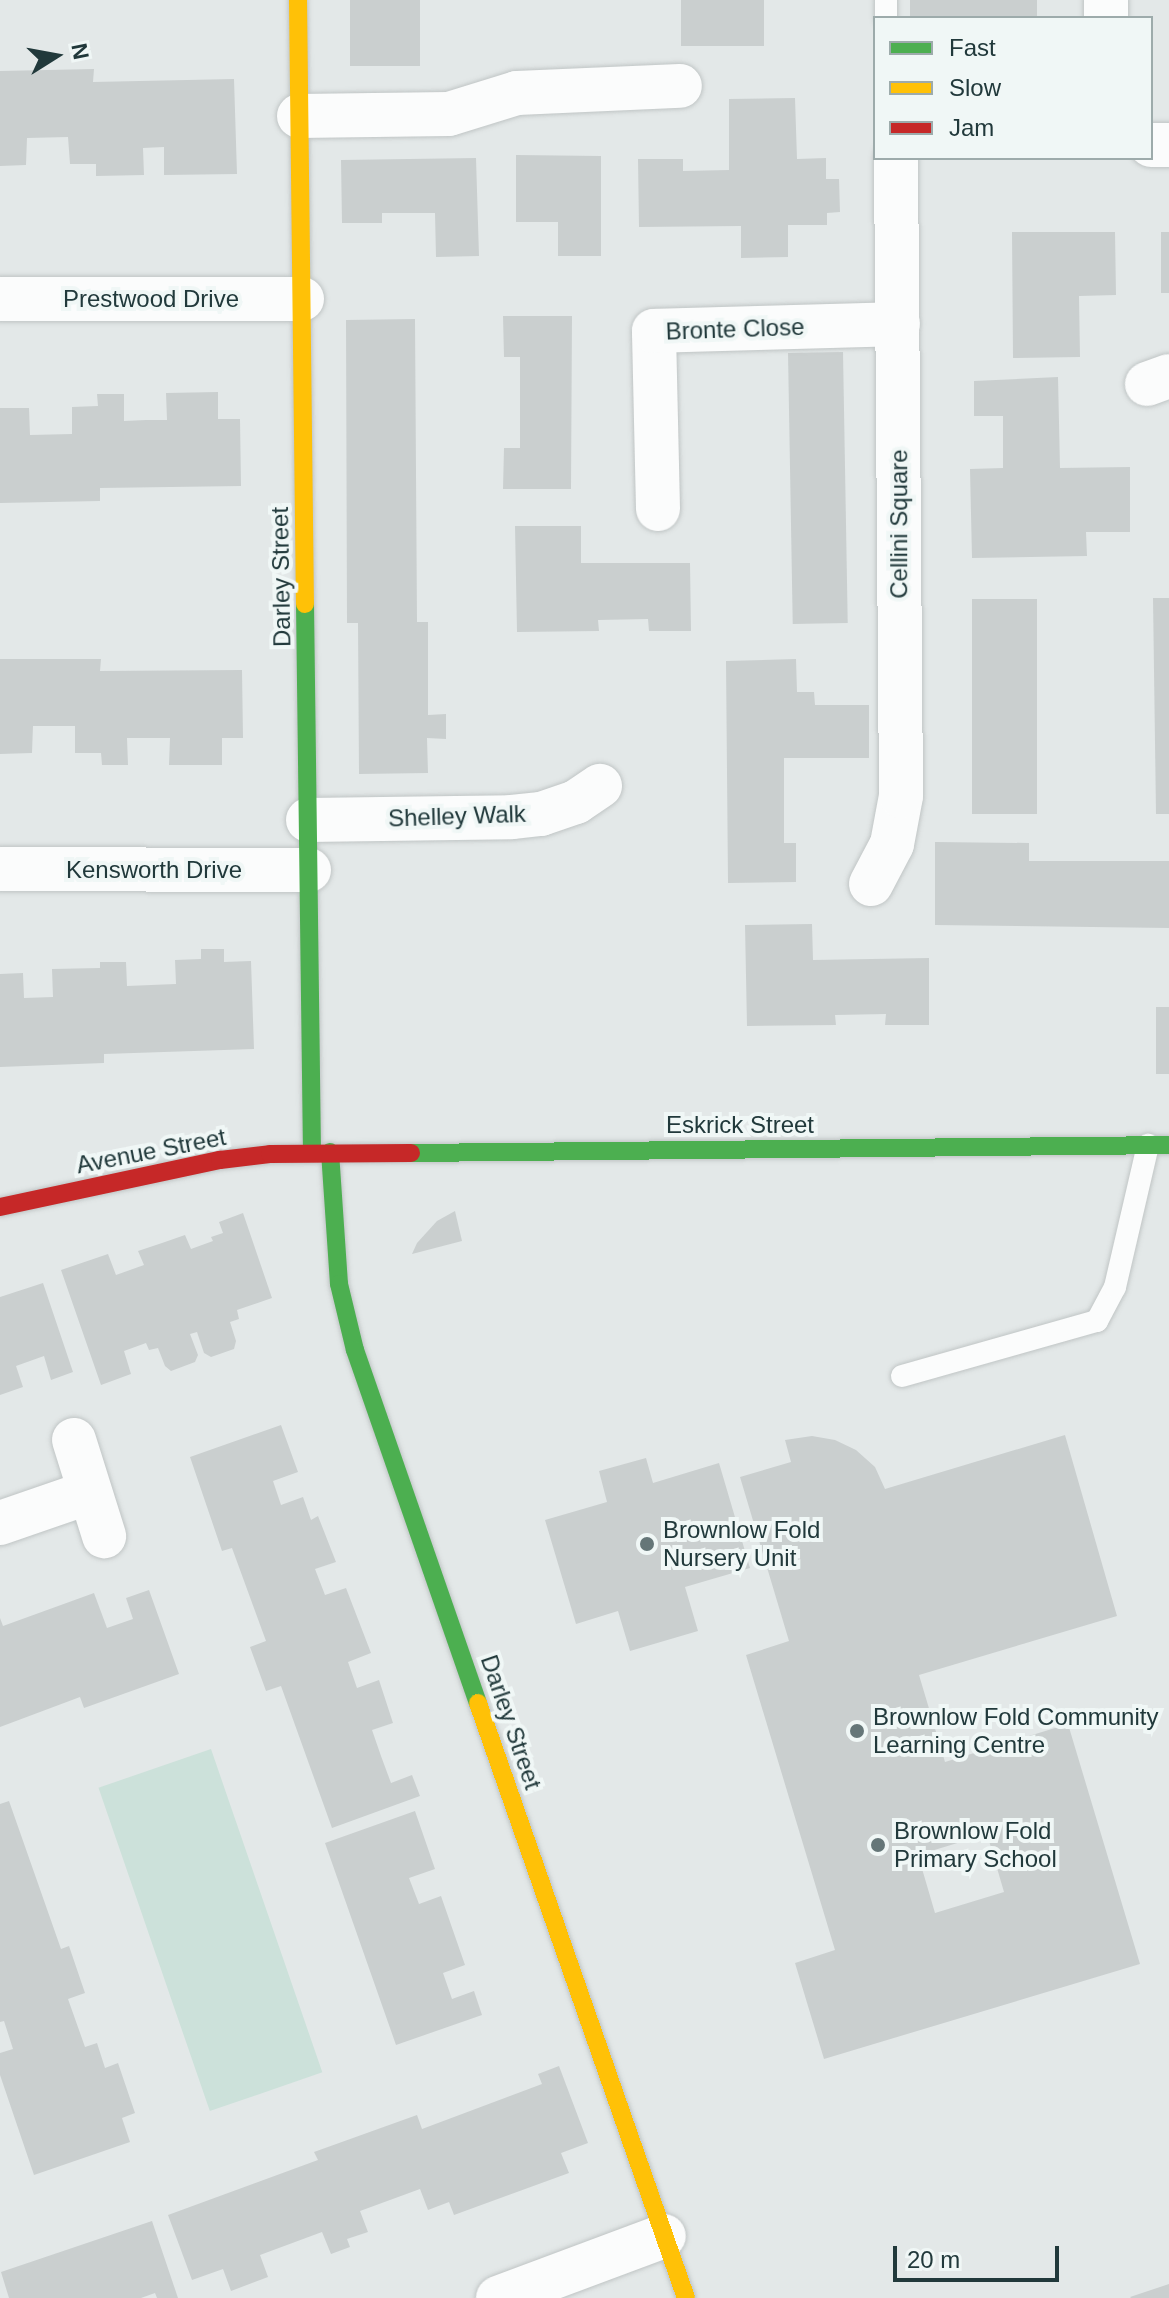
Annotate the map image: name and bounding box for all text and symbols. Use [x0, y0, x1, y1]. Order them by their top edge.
north arrow [16, 16, 96, 96]
legend [873, 16, 1153, 160]
text: Fast [949, 34, 996, 61]
text: N [66, 41, 94, 62]
text: Slow [949, 74, 1001, 101]
text: Jam [949, 114, 994, 141]
street label: Prestwood Drive [63, 285, 239, 313]
street label: Bronte Close [665, 312, 805, 346]
street label: Cellini Square [885, 449, 913, 599]
street label: Darley Street [265, 507, 297, 647]
street label: Shelley Walk [388, 799, 526, 833]
street label: Kensworth Drive [66, 856, 242, 884]
street label: Eskrick Street [666, 1111, 814, 1139]
street label: Avenue Street [74, 1122, 228, 1180]
place label: Brownlow Fold Nursery Unit [663, 1516, 820, 1572]
marker: Brownlow Fold Nursery Unit [638, 1535, 656, 1553]
street label: Darley Street [475, 1651, 547, 1793]
place label: Brownlow Fold Community Learning Centre [873, 1703, 1158, 1759]
marker: Brownlow Fold Community Learning Centre [848, 1722, 866, 1740]
place label: Brownlow Fold Primary School [894, 1817, 1057, 1873]
marker: Brownlow Fold Primary School [869, 1836, 887, 1854]
scale bar [897, 2230, 1063, 2280]
text: 20 m [907, 2246, 960, 2273]

